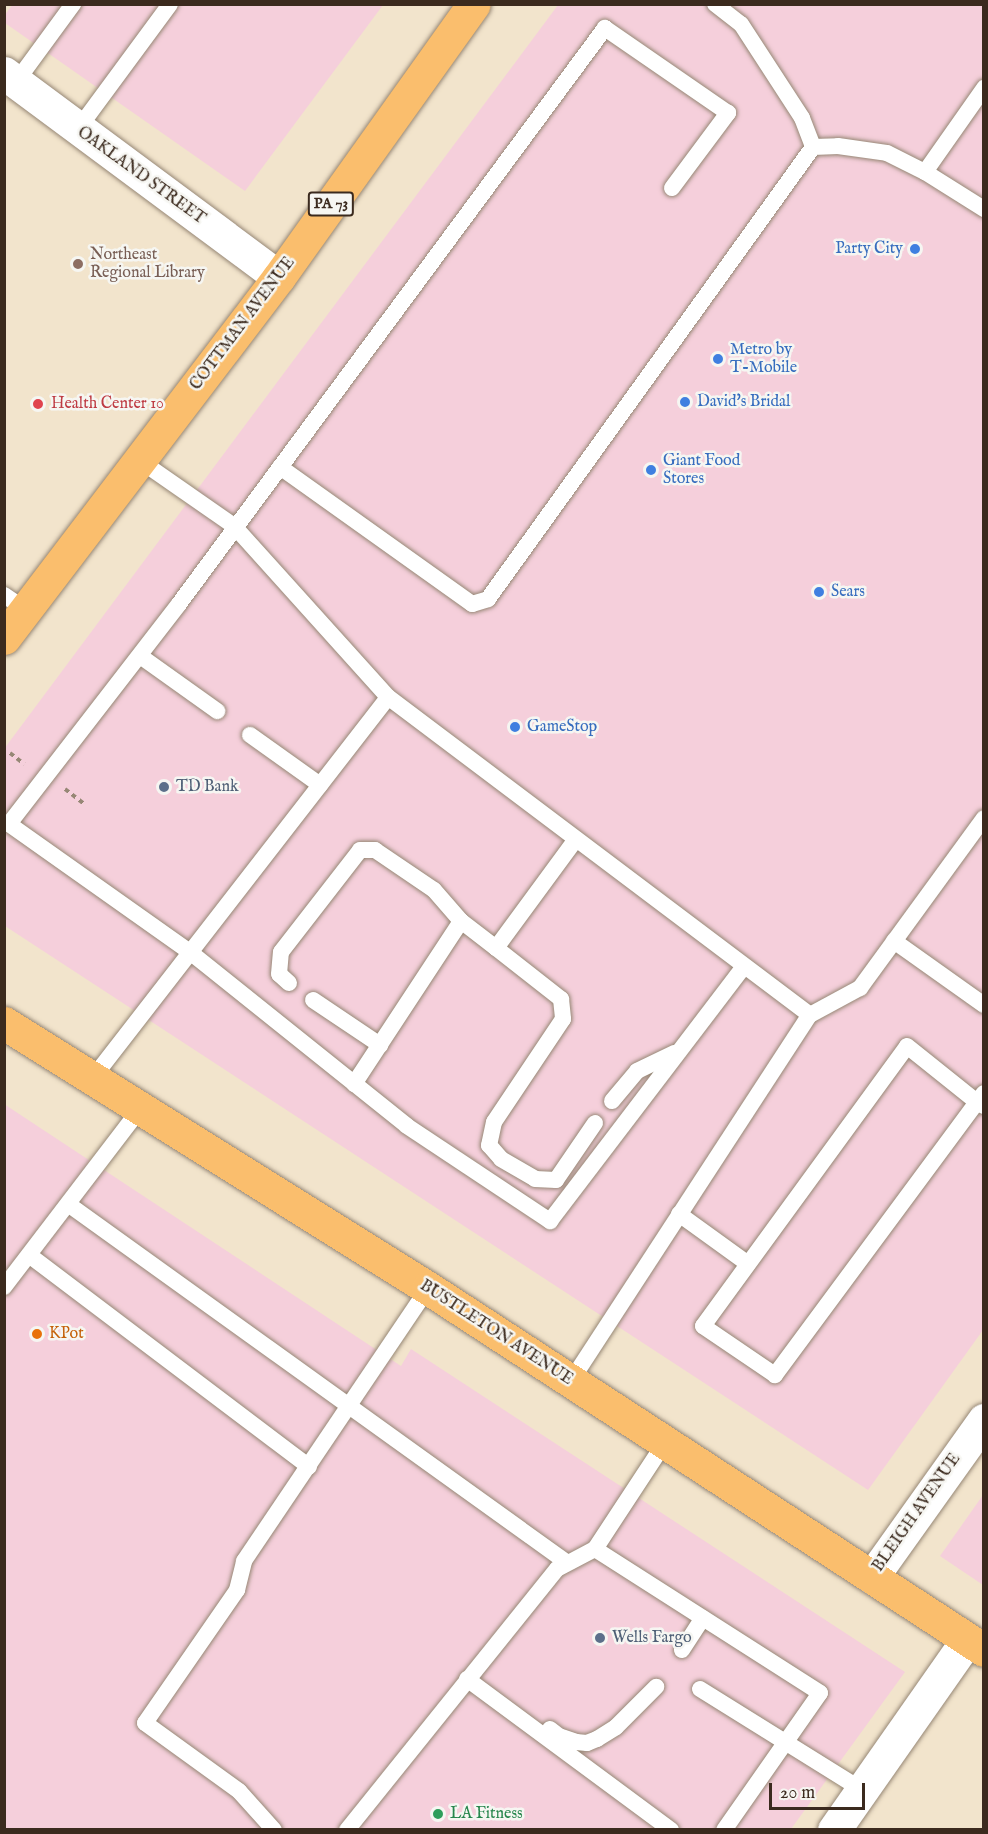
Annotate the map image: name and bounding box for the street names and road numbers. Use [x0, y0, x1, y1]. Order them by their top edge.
street label: OAKLAND STREET [73, 123, 209, 229]
road number: PA 73 [307, 192, 355, 216]
street label: COTTMAN AVENUE [187, 254, 299, 394]
street label: BUSTLETON AVENUE [416, 1276, 576, 1390]
street label: BLEIGH AVENUE [869, 1450, 965, 1576]

